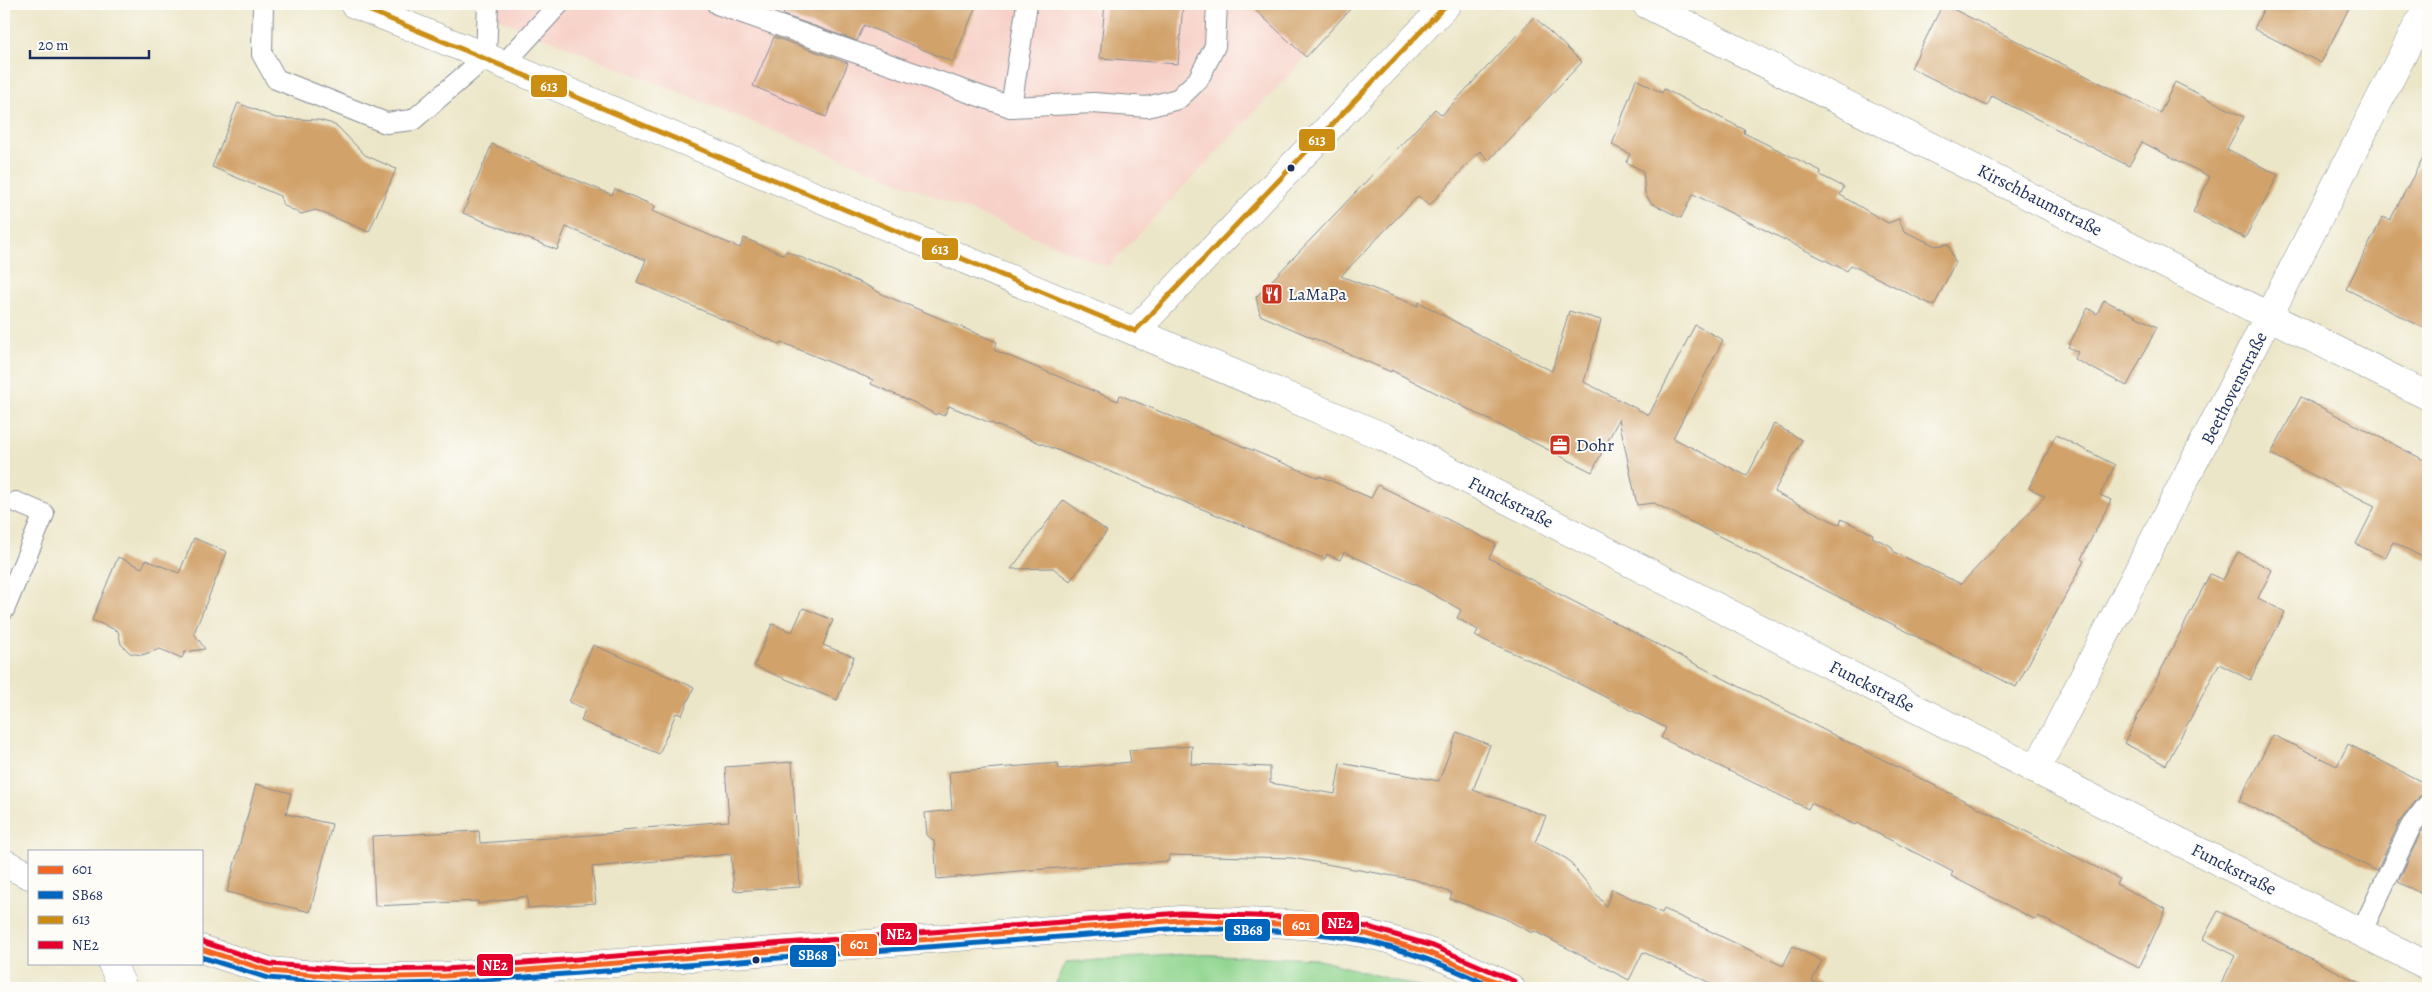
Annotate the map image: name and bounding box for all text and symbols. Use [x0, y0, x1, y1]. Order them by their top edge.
scale bar [30, 28, 149, 60]
text: 20 m [38, 35, 69, 55]
line badge: 613 [530, 74, 568, 98]
text: 613 [540, 77, 558, 96]
line badge: 613 [1298, 128, 1336, 152]
text: 613 [1308, 131, 1326, 150]
street label: Kirschbaumstraße [1974, 158, 2106, 242]
unlabelled marker [1286, 163, 1296, 173]
line badge: 613 [921, 237, 959, 261]
text: 613 [931, 240, 949, 259]
restaurant icon: LaMaPa [1260, 282, 1284, 306]
place label: LaMaPa [1288, 282, 1347, 306]
street label: Beethovenstraße [2195, 328, 2273, 448]
office icon: Dohr [1548, 433, 1572, 457]
place label: Dohr [1576, 433, 1614, 457]
street label: Funckstraße [1464, 470, 1558, 534]
street label: Funckstraße [1825, 654, 1919, 718]
street label: Funckstraße [2187, 837, 2281, 901]
legend [28, 850, 202, 964]
text: 601 [72, 859, 92, 879]
text: SB68 [72, 885, 103, 905]
text: 613 [72, 909, 90, 929]
line badge: NE2 [1321, 911, 1360, 935]
line badge: 601 [1282, 913, 1320, 937]
text: NE2 [1327, 914, 1353, 933]
text: 601 [1292, 916, 1310, 935]
line badge: SB68 [1224, 918, 1271, 942]
text: SB68 [1233, 921, 1263, 940]
line badge: NE2 [880, 922, 918, 946]
text: NE2 [886, 925, 912, 944]
line badge: 601 [840, 933, 878, 957]
text: NE2 [72, 935, 99, 955]
text: 601 [850, 935, 868, 954]
line badge: SB68 [789, 944, 837, 968]
text: SB68 [798, 946, 828, 965]
line badge: NE2 [476, 953, 514, 977]
unlabelled marker [751, 955, 761, 965]
text: NE2 [482, 956, 508, 975]

